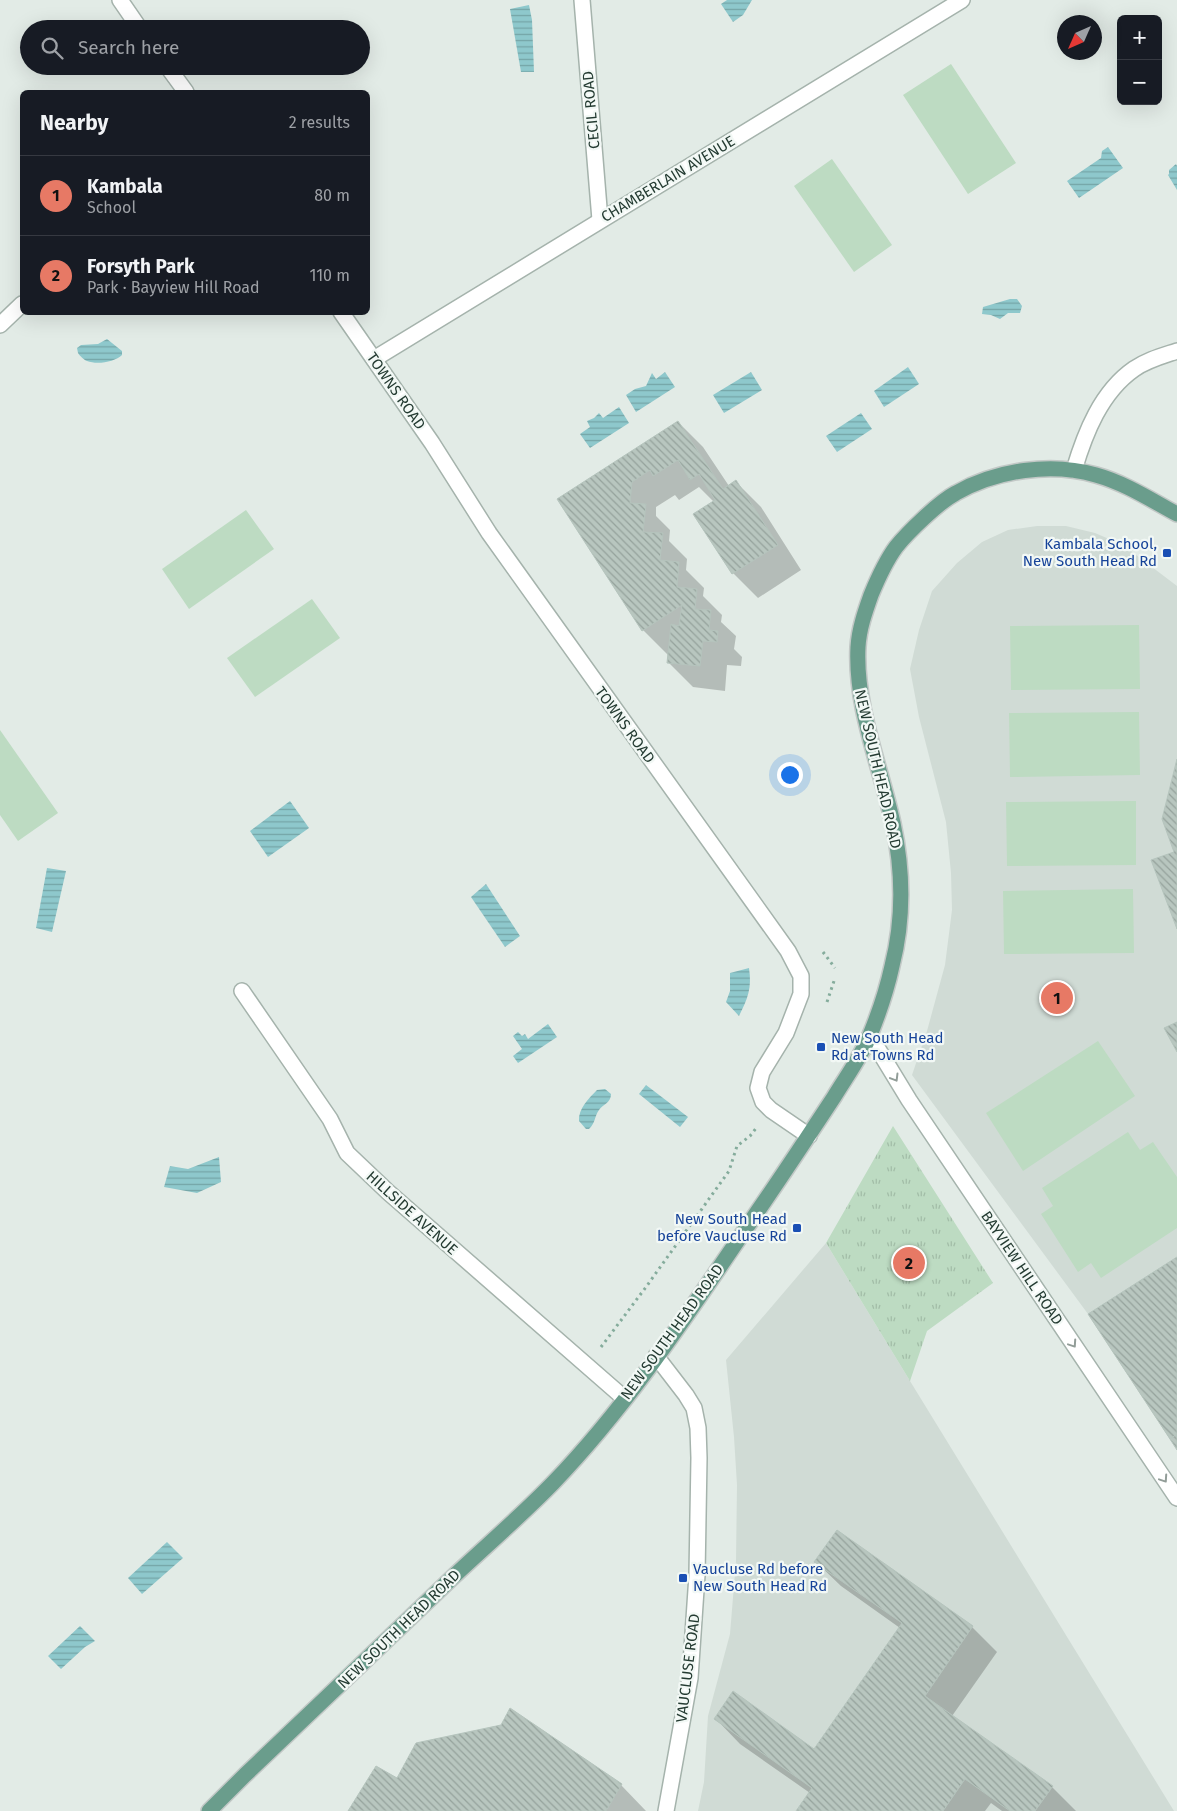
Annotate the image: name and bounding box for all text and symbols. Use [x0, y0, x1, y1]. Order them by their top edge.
north arrow [1057, 15, 1102, 60]
map controls [1117, 15, 1162, 105]
button: + [1117, 15, 1162, 60]
search box [20, 20, 370, 75]
icon: search [38, 34, 66, 62]
text: Search here [78, 36, 179, 59]
button: − [1117, 60, 1162, 105]
street label: CECIL ROAD [579, 70, 603, 150]
text: Nearby [40, 110, 108, 136]
text: 2 results [289, 113, 350, 132]
street label: CHAMBERLAIN AVENUE [598, 132, 738, 226]
text: Kambala [87, 175, 163, 198]
text: 1 [52, 186, 60, 205]
text: 80 m [314, 186, 350, 205]
text: School [87, 198, 136, 217]
text: Forsyth Park [87, 255, 194, 278]
text: 2 [52, 266, 60, 285]
text: 110 m [309, 266, 350, 285]
text: Park · Bayview Hill Road [87, 278, 260, 297]
street label: TOWNS ROAD [363, 349, 429, 433]
place label: Kambala School, New South Head Rd [1023, 535, 1157, 570]
marker: Kambala School, New South Head Rd [1161, 547, 1173, 559]
street label: TOWNS ROAD [591, 683, 659, 767]
street label: NEW SOUTH HEAD ROAD [851, 688, 905, 850]
your location [777, 762, 803, 788]
pin: 1 [1041, 979, 1073, 1017]
place label: New South Head Rd at Towns Rd [831, 1029, 943, 1064]
marker: New South Head Rd at Towns Rd [815, 1041, 827, 1053]
one-way arrow [889, 1072, 899, 1081]
street label: HILLSIDE AVENUE [363, 1167, 461, 1259]
street label: BAYVIEW HILL ROAD [977, 1208, 1067, 1328]
place label: New South Head before Vaucluse Rd [657, 1210, 787, 1245]
marker: New South Head before Vaucluse Rd [791, 1222, 803, 1234]
pin: 2 [893, 1244, 925, 1282]
street label: NEW SOUTH HEAD ROAD [617, 1261, 727, 1403]
one-way arrow [1067, 1338, 1076, 1348]
one-way arrow [1158, 1473, 1167, 1482]
place label: Vaucluse Rd before New South Head Rd [693, 1560, 827, 1595]
street label: NEW SOUTH HEAD ROAD [334, 1566, 464, 1692]
marker: Vaucluse Rd before New South Head Rd [677, 1572, 689, 1584]
street label: VAUCLUSE ROAD [672, 1613, 704, 1723]

